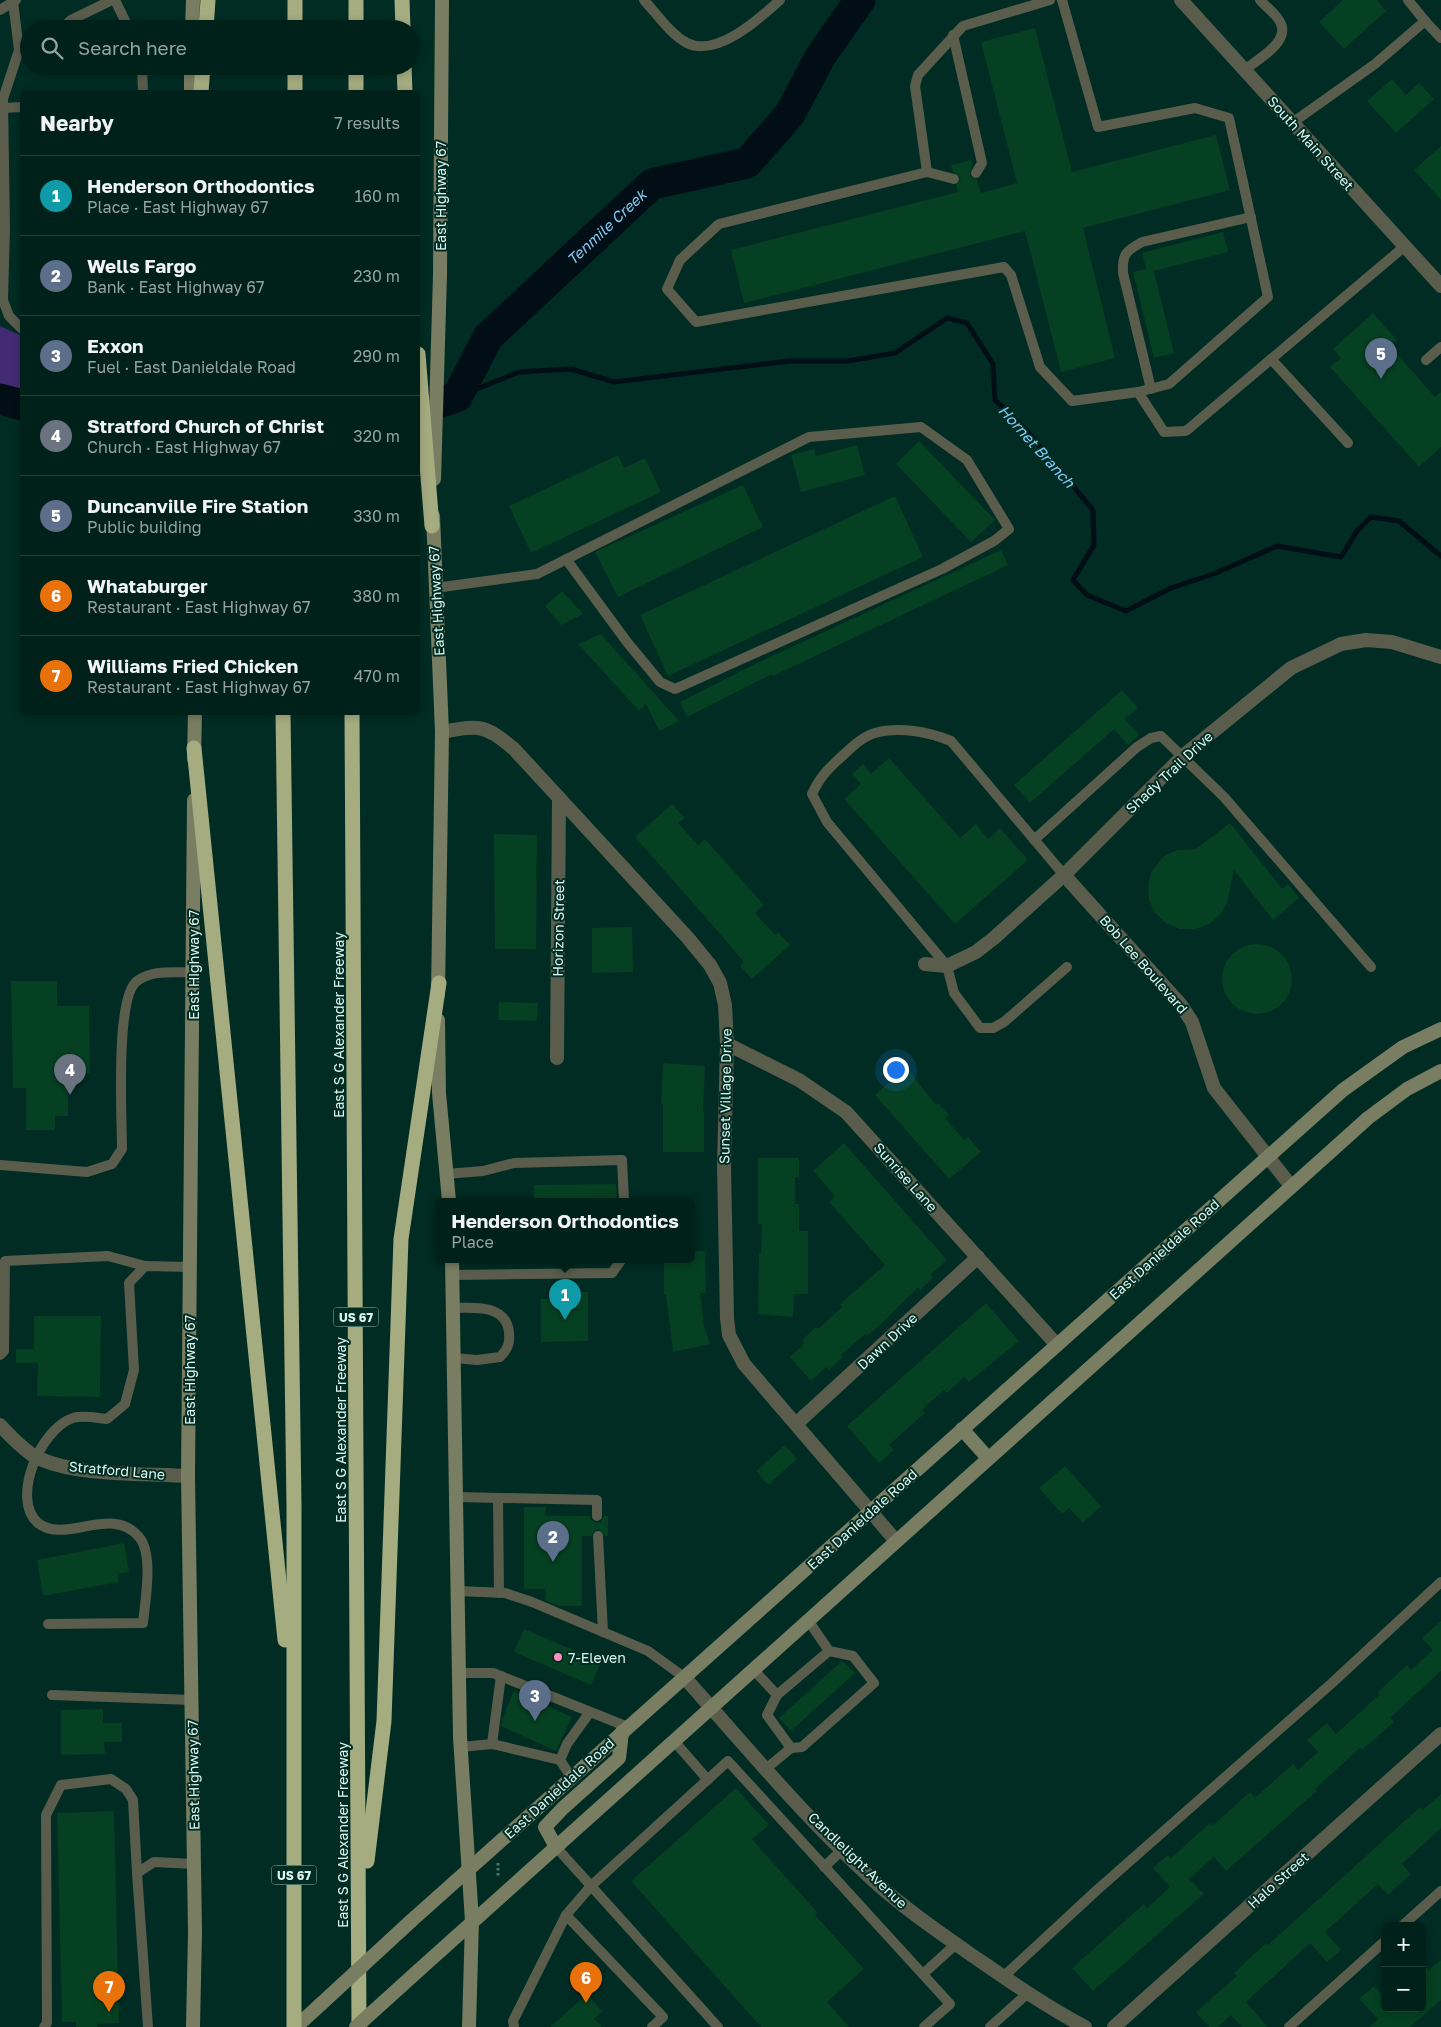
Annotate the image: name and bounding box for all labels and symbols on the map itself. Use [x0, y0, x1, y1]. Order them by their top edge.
street label: South Main Street [1264, 92, 1358, 194]
street label: East Highway 67 [432, 141, 449, 251]
water label: Tenmile Creek [563, 184, 651, 268]
pin: 5 [1365, 338, 1397, 379]
water label: Hornet Branch [995, 401, 1079, 492]
street label: East Highway 67 [425, 546, 447, 656]
street label: Shady Trail Drive [1122, 727, 1216, 817]
street label: Horizon Street [549, 879, 567, 977]
street label: East Highway 67 [185, 910, 202, 1020]
street label: Bob Lee Boulevard [1097, 911, 1191, 1017]
street label: East S G Alexander Freeway [330, 932, 347, 1118]
street label: Sunset Village Drive [715, 1028, 735, 1164]
pin: 4 [54, 1054, 86, 1095]
your location [883, 1057, 909, 1083]
street label: Sunrise Lane [871, 1139, 941, 1215]
street label: East Danieldale Road [1105, 1195, 1223, 1303]
pin: 1 [549, 1279, 581, 1320]
road number: US 67 [334, 1308, 378, 1326]
street label: Dawn Drive [854, 1309, 920, 1373]
street label: East Highway 67 [181, 1315, 198, 1425]
street label: East S G Alexander Freeway [332, 1337, 349, 1523]
street label: Stratford Lane [68, 1457, 166, 1483]
street label: East Danieldale Road [803, 1465, 921, 1573]
pin: 2 [537, 1521, 569, 1562]
place label: 7-Eleven [568, 1649, 626, 1666]
marker: 7-Eleven [552, 1651, 564, 1663]
pin: 3 [519, 1680, 551, 1721]
street label: East Highway 67 [184, 1720, 202, 1830]
street label: East Danieldale Road [500, 1734, 618, 1842]
street label: East S G Alexander Freeway [334, 1742, 351, 1928]
street label: Candlelight Avenue [805, 1808, 911, 1912]
street label: Halo Street [1244, 1848, 1312, 1912]
road number: US 67 [272, 1866, 316, 1884]
pin: 6 [570, 1962, 602, 2003]
pin: 7 [93, 1971, 125, 2012]

